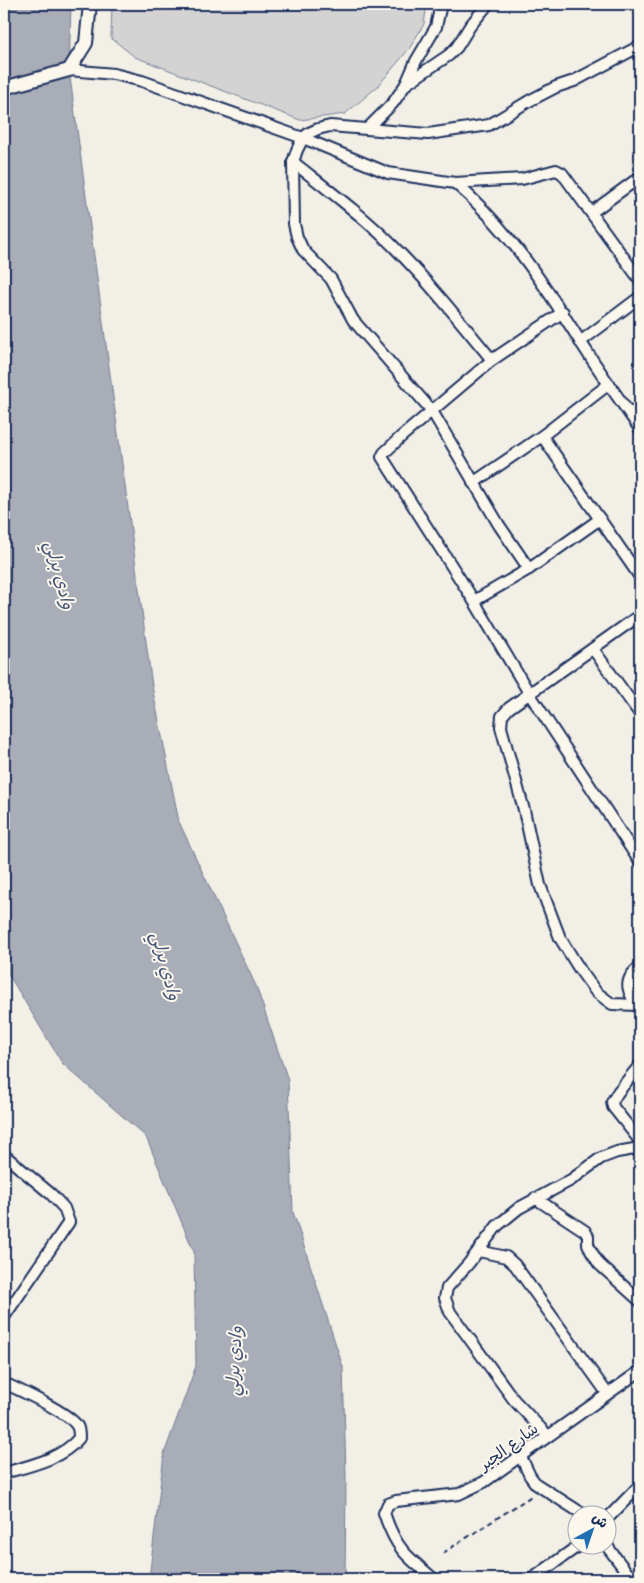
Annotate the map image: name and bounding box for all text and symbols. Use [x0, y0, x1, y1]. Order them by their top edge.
water label: وادي برلي [36, 538, 80, 613]
water label: وادي برلي [142, 929, 186, 1004]
water label: وادي برلي [221, 1325, 252, 1397]
street label: شارع الجير [473, 1418, 544, 1479]
north arrow [566, 1506, 616, 1556]
text: ش [587, 1508, 612, 1534]

